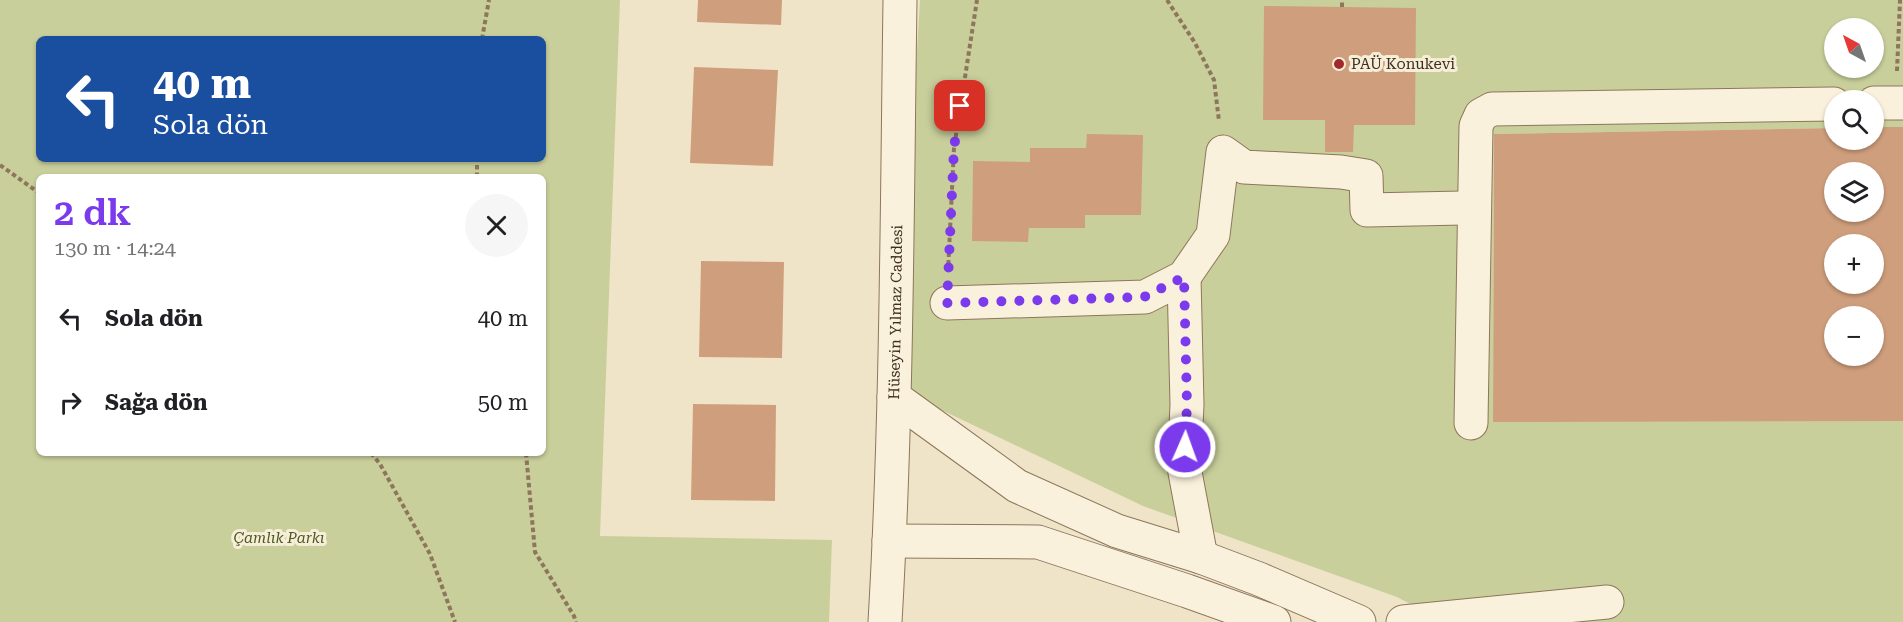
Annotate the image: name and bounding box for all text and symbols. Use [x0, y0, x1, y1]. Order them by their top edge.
north arrow [1824, 18, 1884, 78]
map controls [1824, 18, 1884, 366]
place label: PAÜ Konukevi [1351, 55, 1455, 73]
marker: PAÜ Konukevi [1332, 57, 1346, 71]
text: 40 m [153, 59, 251, 108]
icon: left [54, 60, 132, 138]
pin [934, 80, 985, 131]
icon: arrive [943, 89, 976, 122]
button: search [1824, 90, 1884, 150]
text: Sola dön [153, 109, 268, 141]
button: layers [1824, 162, 1884, 222]
text: 2 dk [54, 192, 131, 234]
button: close [465, 194, 528, 257]
street label: Hüseyin Yılmaz Caddesi [885, 224, 906, 400]
button: + [1824, 234, 1884, 294]
text: 130 m · 14:24 [54, 236, 176, 260]
icon: left [54, 302, 87, 335]
text: Sola dön [105, 306, 203, 331]
text: 40 m [478, 306, 528, 331]
button: − [1824, 306, 1884, 366]
icon: right [54, 386, 87, 419]
text: Sağa dön [105, 390, 207, 415]
text: 50 m [478, 390, 528, 415]
position arrow [1153, 415, 1217, 479]
park label: Çamlık Parkı [233, 529, 325, 547]

